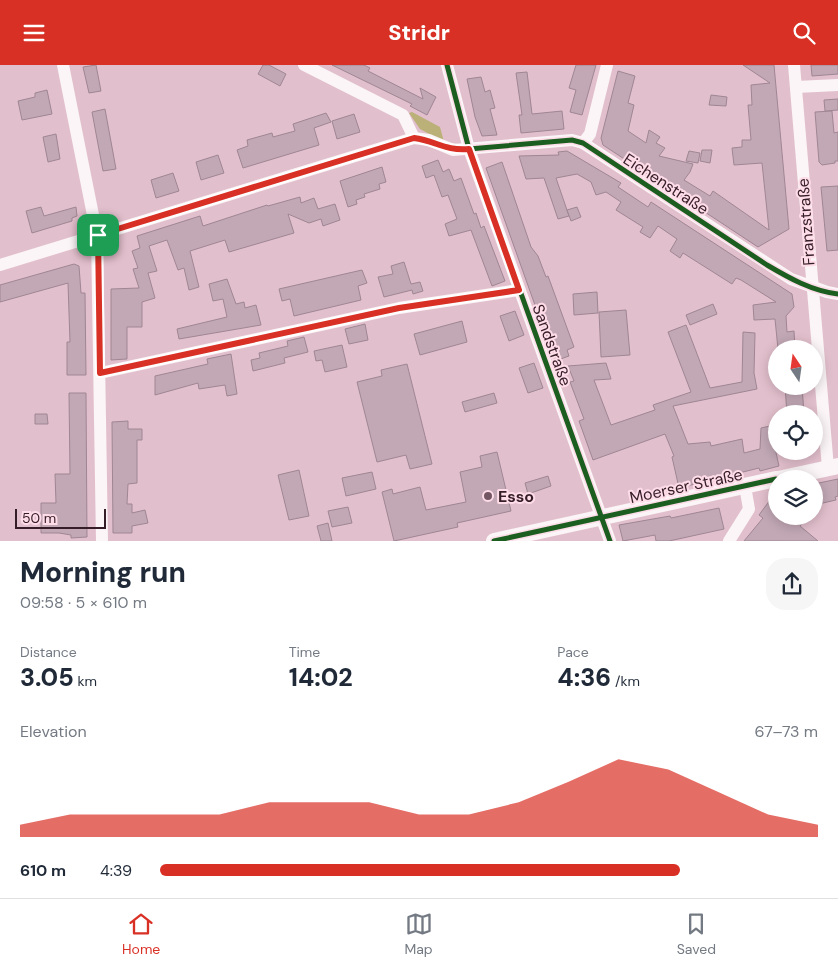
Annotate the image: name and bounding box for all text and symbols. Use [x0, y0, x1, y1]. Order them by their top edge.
text: Stridr [388, 18, 450, 47]
icon: menu [20, 19, 48, 47]
icon: search [790, 19, 818, 47]
street label: Eichenstraße [619, 149, 713, 219]
street label: Franzstraße [792, 178, 820, 266]
pin [77, 214, 119, 256]
icon: arrive [84, 221, 112, 249]
street label: Sandstraße [528, 301, 576, 389]
north arrow [768, 340, 822, 395]
map controls [768, 340, 823, 525]
button: locate [768, 405, 823, 460]
street label: Moerser Straße [628, 464, 744, 508]
button: layers [768, 470, 823, 525]
place label: Esso [498, 486, 534, 507]
marker: Esso [482, 490, 494, 502]
scale bar [15, 505, 106, 529]
text: 50 m [22, 509, 56, 527]
text: Morning run [20, 554, 186, 591]
button: share [766, 558, 818, 610]
text: 09:58 · 5 × 610 m [20, 592, 147, 613]
text: Distance [20, 643, 77, 661]
text: Time [289, 643, 320, 661]
text: Pace [557, 643, 589, 661]
text: 3.05 [20, 661, 74, 694]
text: 14:02 [289, 661, 353, 694]
text: 4:36 [557, 661, 611, 694]
text: km [74, 672, 97, 690]
text: /km [611, 672, 640, 690]
text: Elevation [20, 721, 87, 742]
text: 67–73 m [755, 721, 818, 742]
text: 610 m [20, 860, 66, 881]
text: 4:39 [100, 860, 132, 881]
tab: Home [122, 910, 160, 958]
tab: Map [404, 910, 433, 958]
tab: Saved [677, 910, 716, 958]

